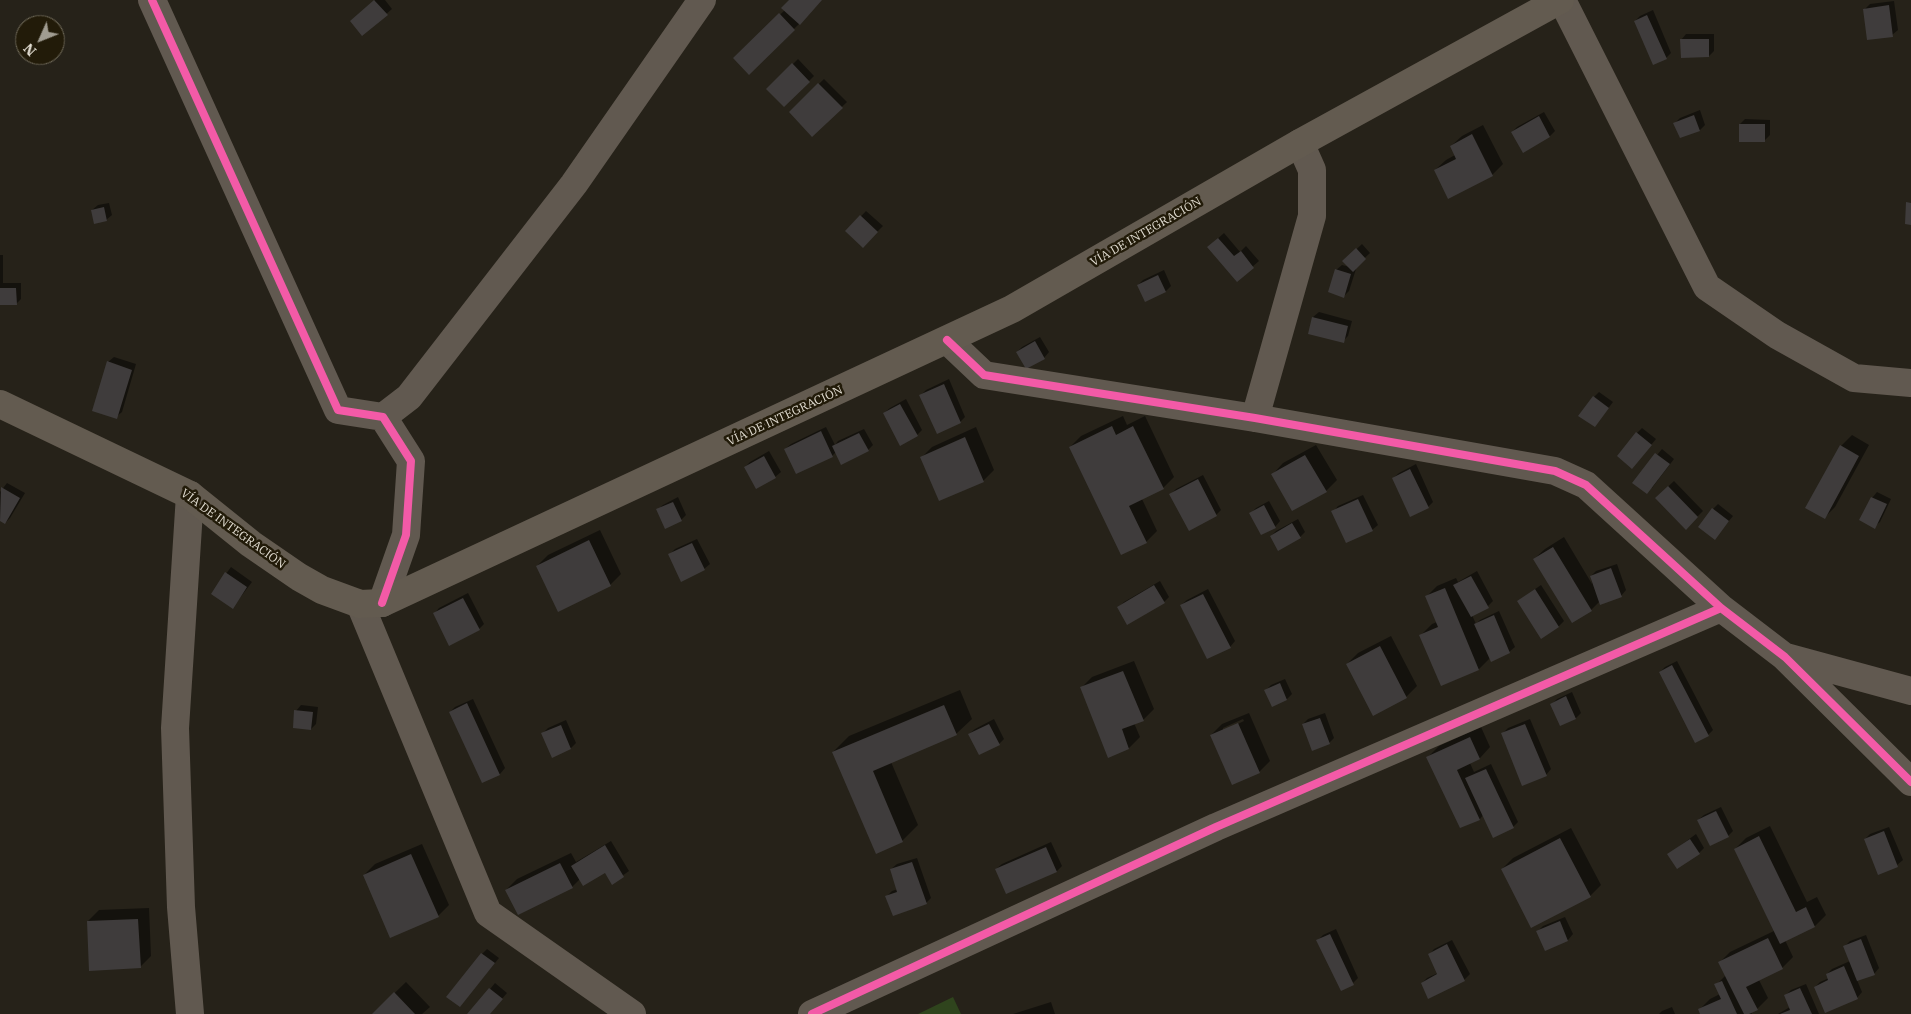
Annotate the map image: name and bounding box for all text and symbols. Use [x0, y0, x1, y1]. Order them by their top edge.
north arrow [15, 15, 65, 65]
text: N [20, 39, 40, 60]
street label: VÍA DE INTEGRACIÓN [1088, 194, 1204, 270]
street label: VÍA DE INTEGRACIÓN [725, 383, 845, 449]
street label: VÍA DE INTEGRACIÓN [178, 486, 288, 572]

